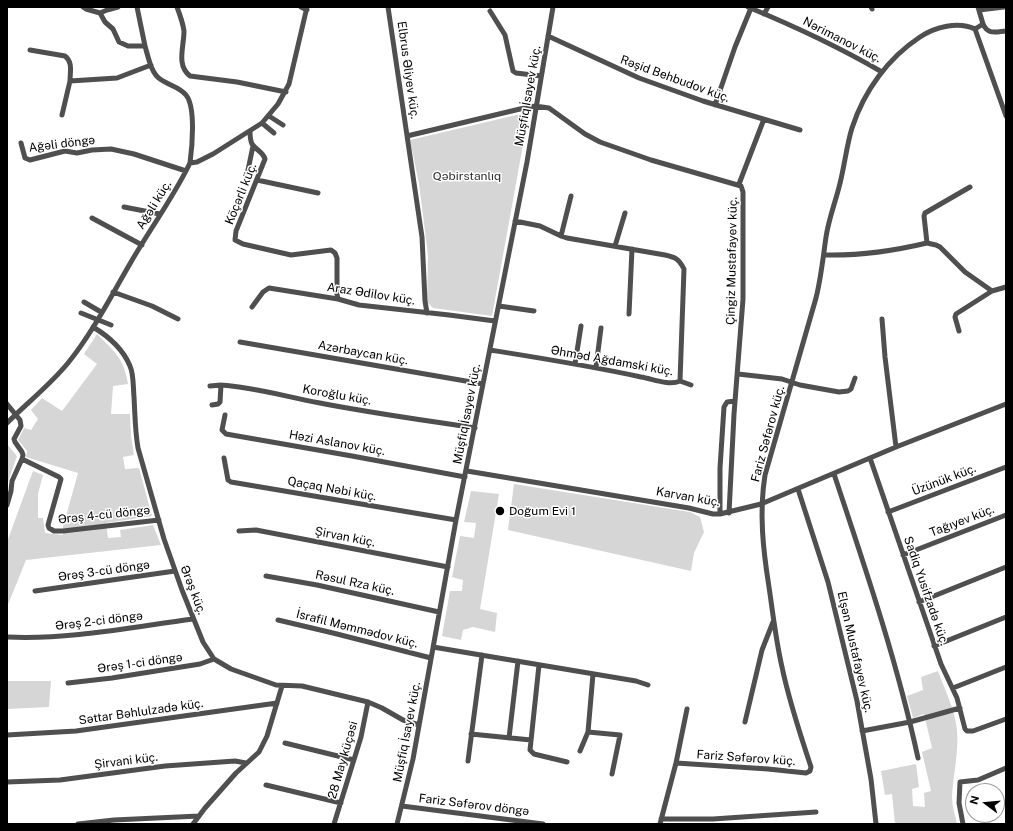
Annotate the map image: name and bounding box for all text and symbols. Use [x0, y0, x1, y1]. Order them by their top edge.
street label: Nərimanov küç. [800, 14, 884, 66]
street label: Elbrus Əliyev küç. [394, 20, 422, 120]
street label: Müşfiq İsayev küç. [512, 45, 544, 147]
street label: Rəşid Behbudov küç. [618, 53, 732, 105]
street label: Ağəli döngə [28, 133, 96, 155]
street label: Köçərli küç. [222, 161, 260, 227]
park label: Qəbirstanlıq [433, 169, 501, 183]
street label: Ağəli küç. [133, 178, 175, 232]
street label: Çingiz Mustafayev küç. [724, 197, 740, 325]
street label: Araz Ədilov küç. [326, 280, 416, 308]
street label: Azərbaycan küç. [317, 338, 409, 368]
street label: Əhməd Ağdamski küç. [550, 343, 674, 379]
street label: Müşfiq İsayev küç. [450, 363, 484, 465]
street label: Koroğlu küç. [302, 382, 372, 408]
street label: Fariz Səfərov küç. [748, 384, 788, 484]
street label: Həzi Aslanov küç. [288, 427, 386, 459]
street label: Üzünük küç. [910, 461, 978, 499]
street label: Qaçaq Nəbi küç. [286, 474, 378, 504]
street label: Karvan küç. [655, 484, 721, 510]
street label: Tağıyev küç. [928, 502, 996, 540]
street label: Ərəş 4-cü döngə [57, 503, 151, 527]
place label: Doğum Evi 1 [509, 504, 576, 518]
marker: Doğum Evi 1 [494, 505, 506, 517]
street label: Şirvan küç. [314, 524, 376, 550]
street label: Sadiq Yusifzadə küç. [901, 535, 951, 647]
street label: Ərəş 3-cü döngə [57, 557, 151, 585]
street label: Ərəş küç. [177, 563, 209, 617]
street label: Rəsul Rza küç. [314, 568, 396, 598]
street label: Elşən Mustafayev küç. [834, 590, 876, 714]
street label: İsrafil Məmmədov küç. [295, 607, 419, 651]
street label: Ərəş 2-ci döngə [54, 608, 144, 634]
street label: Ərəş 1-ci döngə [97, 650, 183, 676]
street label: Müşfiq İsayev küç. [390, 681, 424, 783]
street label: Səttar Bəhlulzadə küç. [78, 696, 204, 728]
street label: 28 May küçəsi [325, 720, 361, 800]
street label: Fariz Səfərov küç. [696, 747, 796, 769]
street label: Şirvani küç. [93, 750, 159, 772]
north arrow [965, 783, 1005, 823]
street label: Fariz Səfərov döngə [418, 791, 530, 819]
text: N [967, 794, 981, 806]

